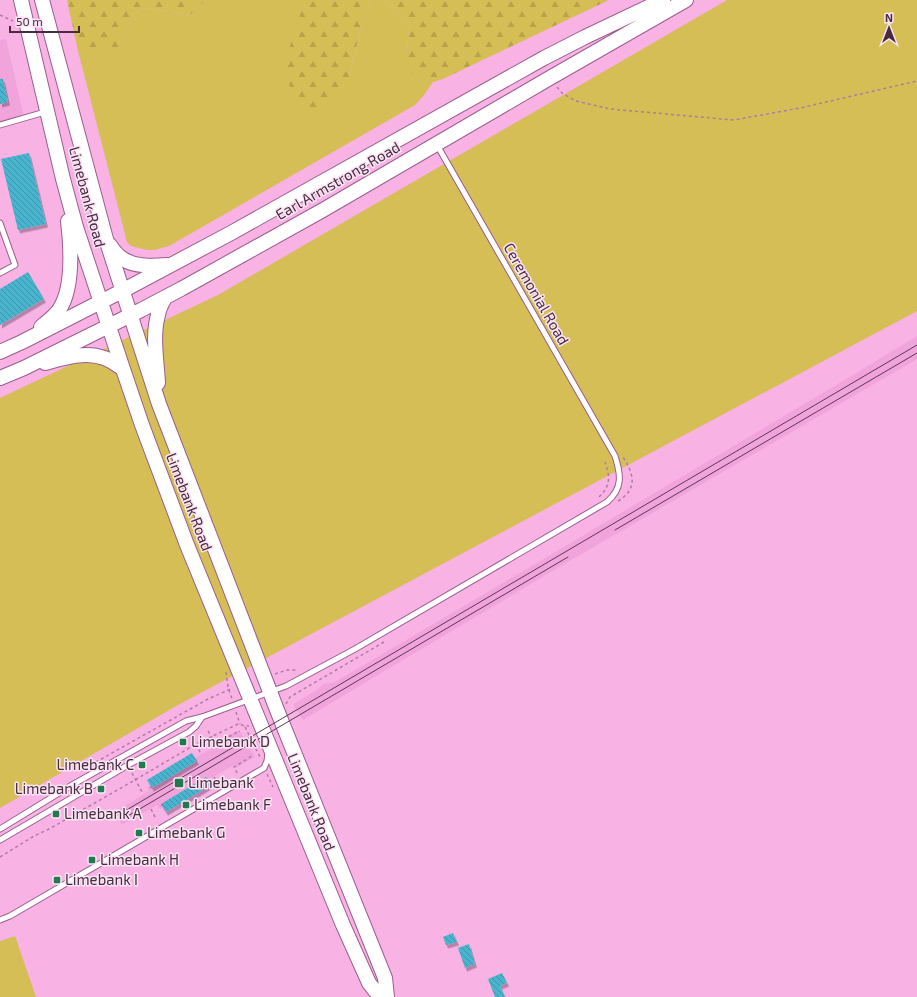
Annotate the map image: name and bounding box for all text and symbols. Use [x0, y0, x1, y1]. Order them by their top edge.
scale bar [10, 8, 79, 34]
north arrow [869, 8, 909, 48]
text: N [885, 11, 893, 24]
text: 50 m [16, 14, 43, 28]
street label: Earl Armstrong Road [272, 137, 403, 223]
street label: Limebank Road [66, 144, 110, 249]
street label: Ceremonial Road [500, 239, 573, 348]
street label: Limebank Road [163, 450, 217, 553]
place label: Limebank D [191, 732, 270, 750]
marker: Limebank D [178, 737, 188, 747]
street label: Limebank Road [284, 750, 340, 853]
place label: Limebank C [56, 755, 134, 773]
marker: Limebank C [137, 760, 147, 770]
place label: Limebank [188, 773, 254, 791]
marker: Limebank [173, 777, 185, 789]
place label: Limebank B [15, 779, 93, 797]
marker: Limebank B [96, 784, 106, 794]
place label: Limebank F [194, 795, 271, 813]
marker: Limebank F [181, 800, 191, 810]
place label: Limebank A [64, 804, 143, 822]
marker: Limebank A [51, 809, 61, 819]
place label: Limebank G [147, 823, 225, 841]
marker: Limebank G [134, 828, 144, 838]
place label: Limebank H [100, 850, 179, 868]
marker: Limebank H [87, 855, 97, 865]
place label: Limebank I [65, 870, 138, 888]
marker: Limebank I [52, 875, 62, 885]

